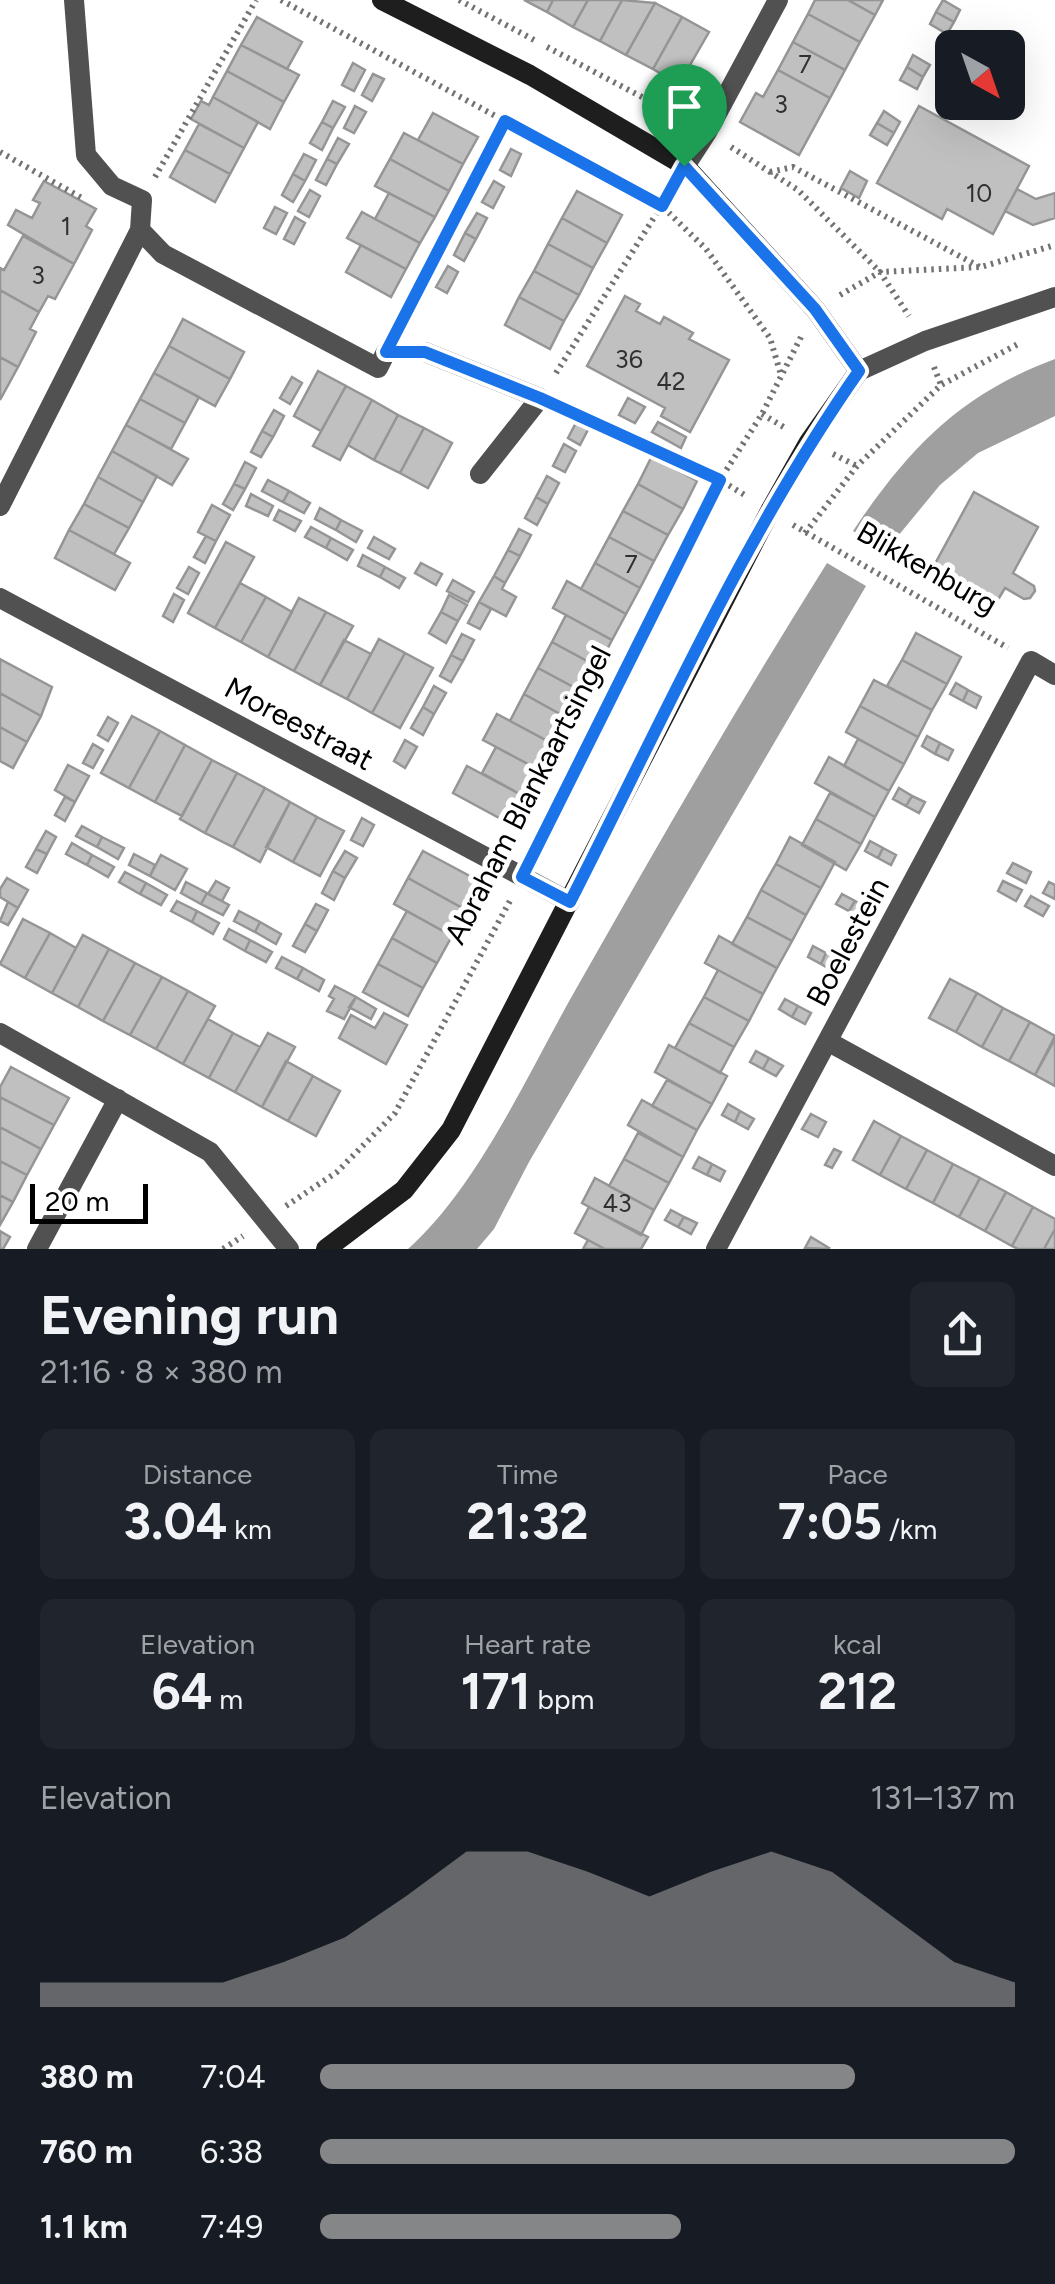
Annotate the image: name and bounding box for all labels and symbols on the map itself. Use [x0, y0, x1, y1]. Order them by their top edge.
north arrow [935, 30, 1025, 120]
house number: 7 [798, 49, 812, 79]
pin [642, 64, 727, 167]
house number: 3 [774, 89, 788, 119]
house number: 10 [966, 178, 992, 208]
house number: 1 [61, 211, 71, 241]
house number: 3 [31, 260, 45, 290]
house number: 36 [615, 344, 643, 374]
house number: 42 [656, 366, 686, 396]
street label: Blikkenburg [851, 513, 1004, 623]
house number: 7 [624, 549, 638, 579]
street label: Abraham Blankaartsingel [436, 639, 619, 950]
street label: Moreestraat [219, 669, 380, 778]
street label: Boelestein [798, 871, 897, 1012]
scale bar [30, 1179, 148, 1224]
house number: 43 [602, 1188, 632, 1218]

